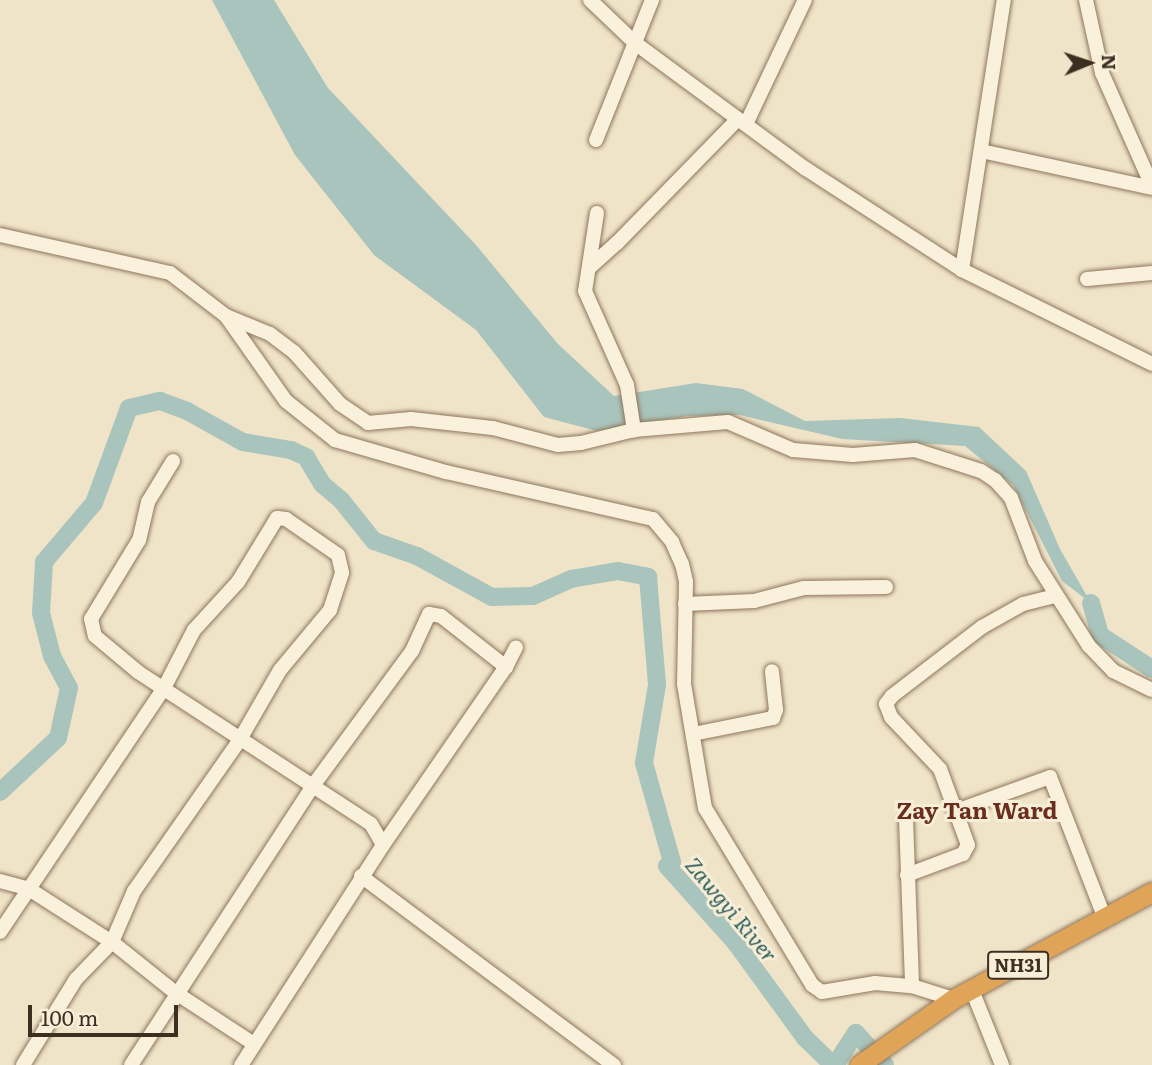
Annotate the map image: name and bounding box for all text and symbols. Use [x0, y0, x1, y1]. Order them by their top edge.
north arrow [1054, 28, 1124, 98]
text: N [1096, 54, 1124, 71]
district label: Zay Tan Ward [896, 795, 1058, 823]
water label: Zawgyi River [681, 852, 783, 966]
road number: NH31 [986, 950, 1050, 980]
scale bar [32, 992, 182, 1036]
text: 100 m [41, 1001, 98, 1032]

